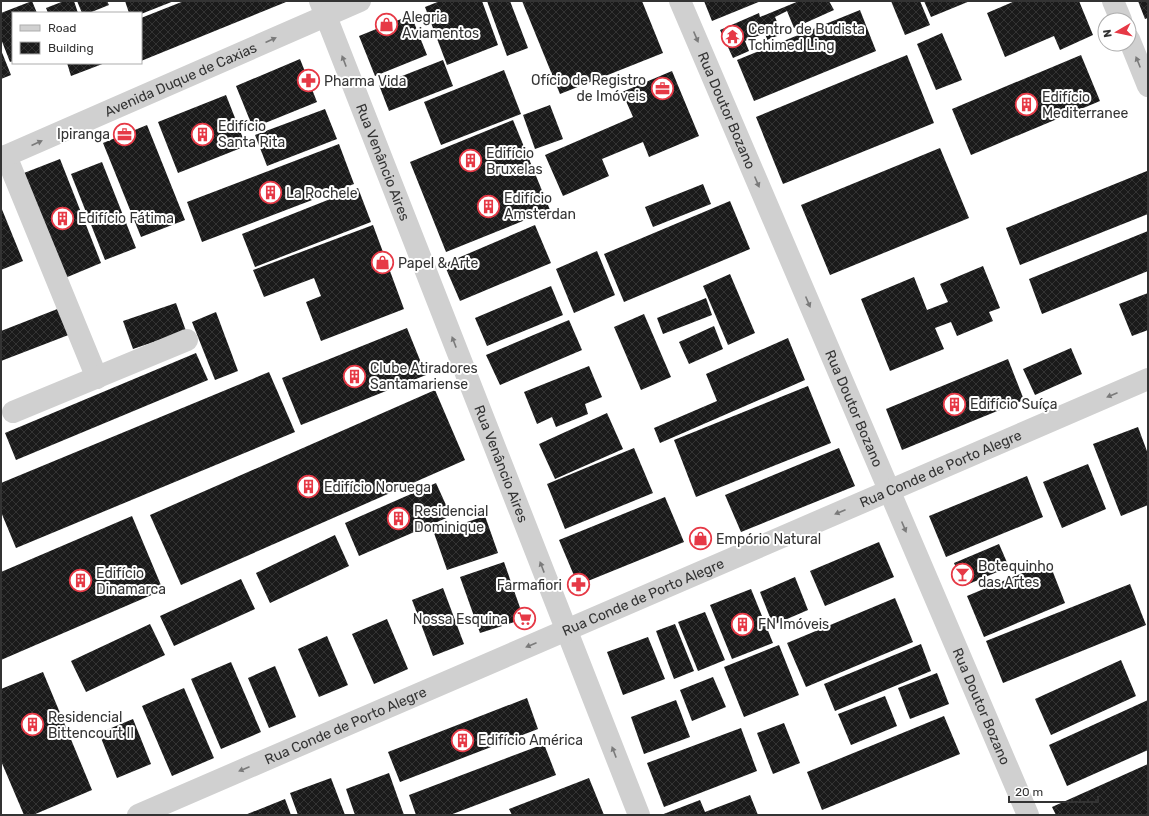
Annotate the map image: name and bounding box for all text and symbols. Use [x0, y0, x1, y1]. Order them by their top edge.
place label: Alegria Aviamentos [402, 9, 479, 42]
legend [12, 12, 142, 64]
shop icon: Alegria Aviamentos [373, 12, 399, 38]
north arrow [1097, 12, 1137, 52]
text: Road [48, 21, 76, 35]
place label: Centro de Budista Tchimed Ling [748, 21, 865, 54]
temple icon: Centro de Budista Tchimed Ling [720, 24, 746, 50]
text: N [1101, 28, 1115, 38]
one-way arrow [693, 31, 699, 43]
one-way arrow [266, 37, 277, 43]
street label: Avenida Duque de Caxias [102, 39, 259, 121]
text: Building [48, 41, 94, 55]
street label: Rua Doutor Bozano [694, 50, 759, 172]
one-way arrow [340, 55, 346, 67]
one-way arrow [1135, 56, 1141, 68]
pharmacy icon: Pharma Vida [296, 68, 322, 94]
place label: Ofício de Registro de Imóveis [531, 72, 646, 105]
place label: Pharma Vida [324, 73, 406, 90]
office icon: Ofício de Registro de Imóveis [649, 75, 675, 101]
place label: Edifício Mediterranee [1042, 89, 1129, 122]
building icon: Edifício Mediterranee [1013, 92, 1039, 118]
street label: Rua Venâncio Aires [352, 101, 413, 223]
place label: Edifício Santa Rita [218, 118, 285, 151]
office icon: Ipiranga [112, 121, 138, 147]
building icon: Edifício Santa Rita [189, 121, 215, 147]
place label: Ipiranga [57, 126, 110, 143]
one-way arrow [31, 139, 43, 145]
place label: Edifício Bruxelas [486, 145, 543, 178]
building icon: Edifício Bruxelas [457, 148, 483, 174]
one-way arrow [755, 177, 761, 189]
building icon: La Rochele [257, 180, 283, 206]
place label: La Rochele [286, 185, 358, 202]
place label: Edifício Amsterdan [504, 190, 576, 223]
building icon: Edifício Amsterdan [475, 193, 501, 219]
building icon: Edifício Fátima [49, 205, 75, 231]
place label: Edifício Fátima [78, 210, 174, 227]
shop icon: Papel & Arte [370, 250, 396, 276]
place label: Papel & Arte [398, 255, 479, 272]
one-way arrow [806, 296, 812, 308]
one-way arrow [450, 335, 456, 347]
street label: Rua Doutor Bozano [821, 347, 886, 470]
place label: Clube Atiradores Santamariense [370, 360, 478, 393]
building icon: Clube Atiradores Santamariense [341, 363, 367, 389]
building icon: Edifício Suíça [942, 391, 968, 417]
one-way arrow [1107, 392, 1118, 398]
place label: Edifício Suíça [970, 396, 1058, 413]
street label: Rua Venâncio Aires [470, 403, 532, 525]
street label: Rua Conde de Porto Alegre [857, 427, 1024, 512]
building icon: Edifício Noruega [295, 474, 321, 500]
place label: Edifício Noruega [324, 479, 431, 496]
place label: Residencial Dominique [414, 503, 488, 536]
building icon: Residencial Dominique [385, 506, 411, 532]
one-way arrow [835, 509, 846, 515]
one-way arrow [902, 521, 908, 533]
shop icon: Empório Natural [688, 526, 714, 552]
place label: Empório Natural [716, 531, 821, 548]
street label: Rua Conde de Porto Alegre [560, 555, 727, 640]
place label: Botequinho das Artes [978, 558, 1054, 591]
one-way arrow [539, 561, 545, 573]
bar icon: Botequinho das Artes [950, 561, 976, 587]
place label: Edifício Dinamarca [96, 565, 166, 598]
building icon: Edifício Dinamarca [67, 568, 93, 594]
pharmacy icon: Farmafiori [565, 572, 591, 598]
place label: Farmafiori [497, 577, 562, 594]
supermarket icon: Nossa Esquina [511, 606, 537, 632]
place label: Nossa Esquina [413, 611, 508, 628]
building icon: FN Imóveis [729, 611, 755, 637]
place label: FN Imóveis [758, 616, 829, 633]
one-way arrow [525, 642, 536, 648]
street label: Rua Doutor Bozano [949, 645, 1014, 768]
street label: Rua Conde de Porto Alegre [262, 683, 429, 768]
place label: Residencial Bittencourt II [48, 709, 134, 742]
building icon: Residencial Bittencourt II [20, 712, 46, 738]
building icon: Edifício América [450, 727, 476, 753]
place label: Edifício América [478, 732, 583, 749]
one-way arrow [611, 746, 617, 758]
one-way arrow [239, 766, 250, 772]
scale bar [1009, 778, 1098, 804]
text: 20 m [1015, 785, 1043, 799]

